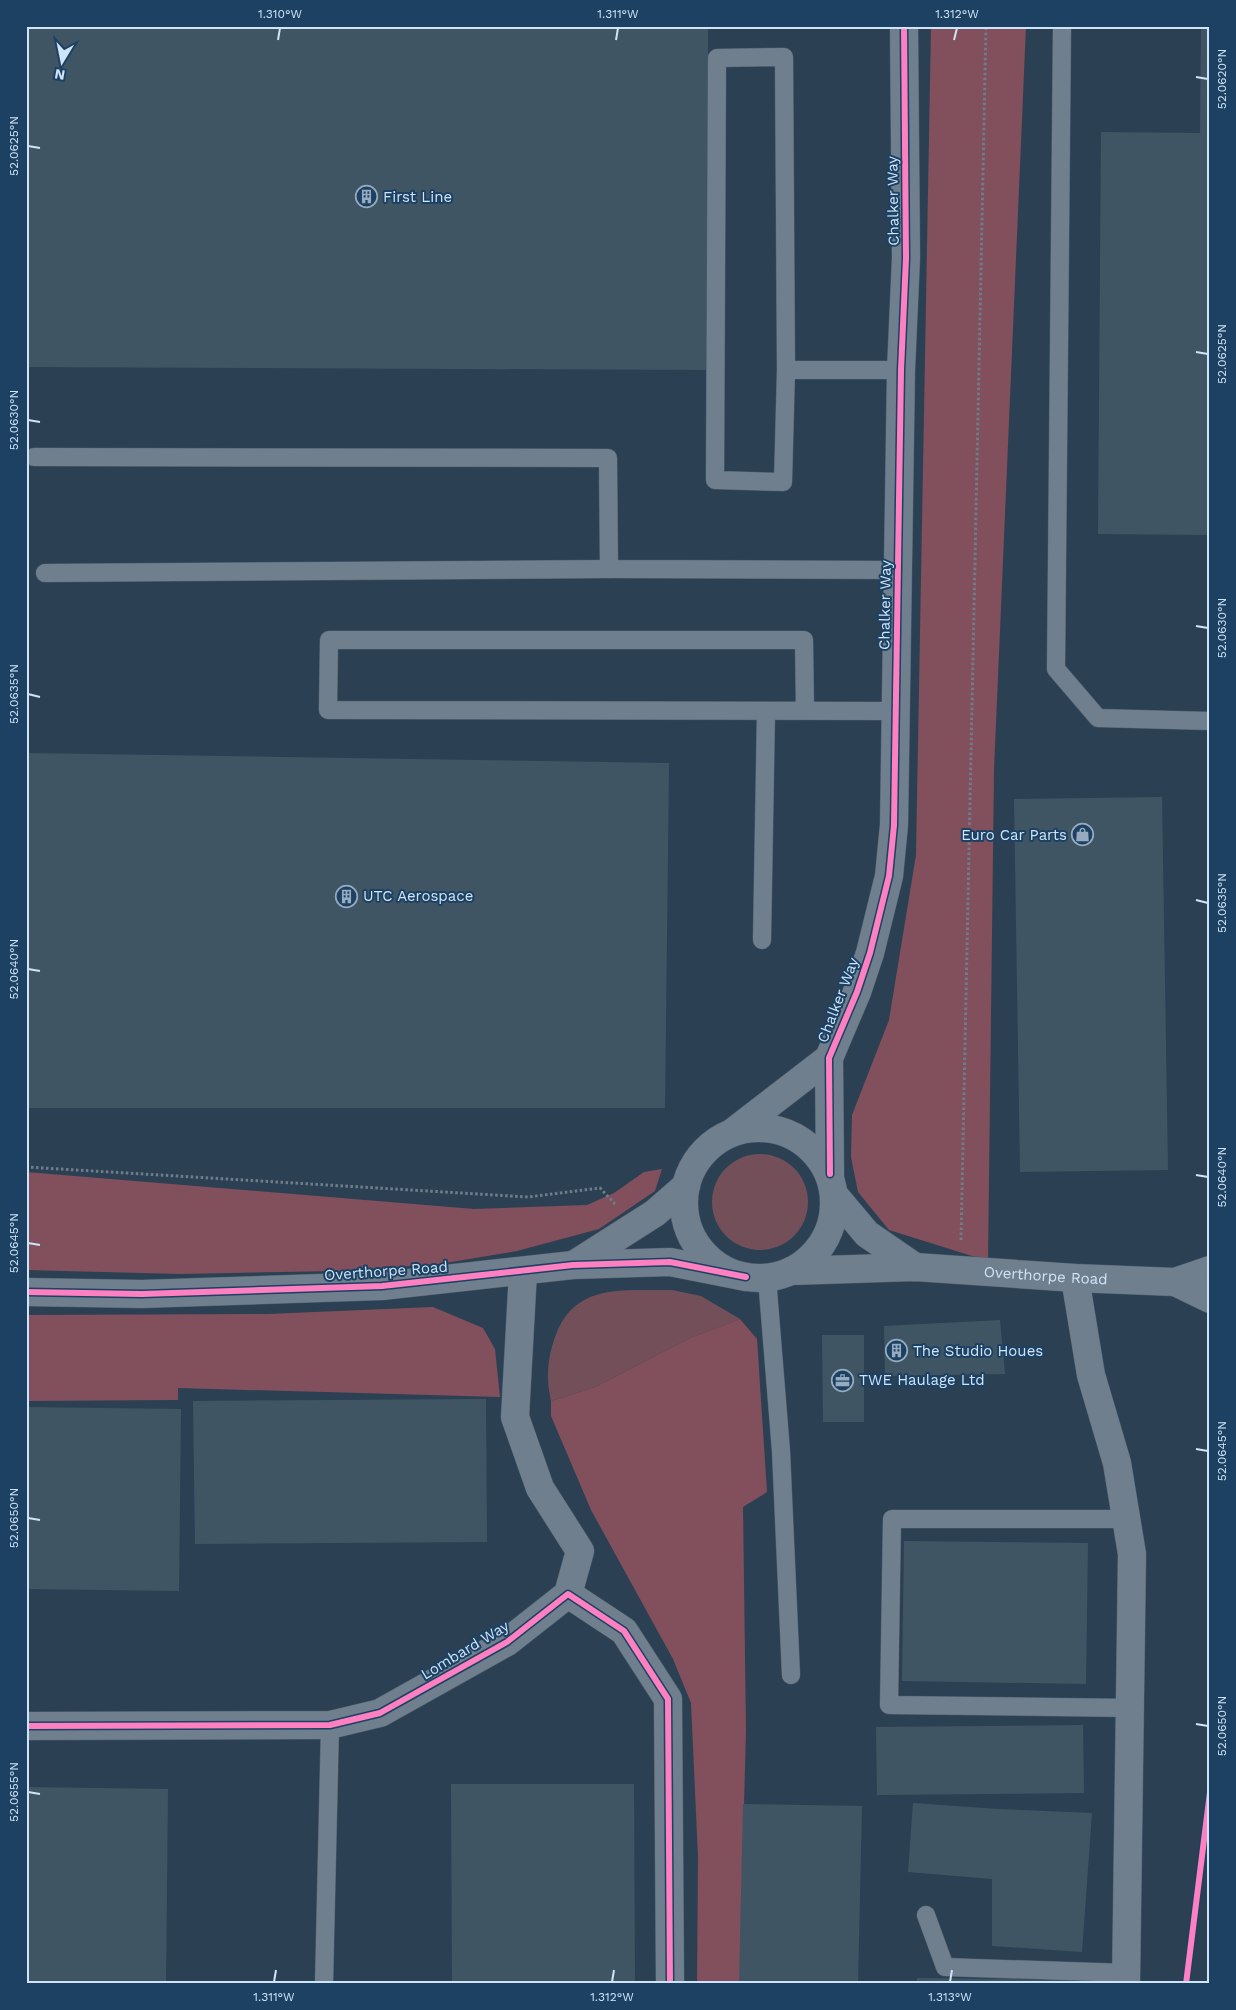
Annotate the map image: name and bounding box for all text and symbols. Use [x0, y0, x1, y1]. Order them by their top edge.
text: 1.310°W [258, 7, 302, 21]
text: 1.311°W [597, 7, 639, 21]
text: 1.312°W [935, 7, 979, 21]
north arrow [38, 38, 88, 88]
text: 52.0620°N [1215, 49, 1229, 109]
text: N [53, 66, 66, 84]
text: 52.0625°N [7, 116, 21, 176]
street label: Chalker Way [883, 156, 903, 246]
building icon: First Line [355, 185, 379, 209]
place label: First Line [383, 188, 452, 206]
text: 52.0625°N [1215, 324, 1229, 384]
text: 52.0630°N [7, 390, 21, 450]
street label: Chalker Way [875, 560, 895, 650]
text: 52.0630°N [1215, 598, 1229, 658]
text: 52.0635°N [7, 664, 21, 724]
shop icon: Euro Car Parts [1071, 823, 1095, 847]
place label: Euro Car Parts [961, 826, 1067, 844]
text: 52.0635°N [1215, 873, 1229, 933]
building icon: UTC Aerospace [335, 884, 359, 908]
place label: UTC Aerospace [363, 887, 473, 905]
text: 52.0640°N [7, 939, 21, 999]
street label: Chalker Way [814, 955, 863, 1045]
text: 52.0640°N [1215, 1147, 1229, 1207]
text: 52.0645°N [7, 1213, 21, 1273]
street label: Overthorpe Road [324, 1258, 448, 1284]
street label: Overthorpe Road [983, 1263, 1108, 1288]
building icon: The Studio Houes [885, 1339, 909, 1363]
place label: The Studio Houes [913, 1342, 1043, 1360]
office icon: TWE Haulage Ltd [831, 1368, 855, 1392]
place label: TWE Haulage Ltd [859, 1371, 985, 1389]
text: 52.0645°N [1215, 1421, 1229, 1481]
text: 52.0650°N [7, 1488, 21, 1548]
street label: Lombard Way [418, 1617, 513, 1683]
text: 52.0650°N [1215, 1696, 1229, 1756]
text: 52.0655°N [7, 1762, 21, 1822]
text: 1.311°W [253, 1990, 295, 2004]
text: 1.312°W [590, 1990, 634, 2004]
text: 1.313°W [928, 1990, 972, 2004]

